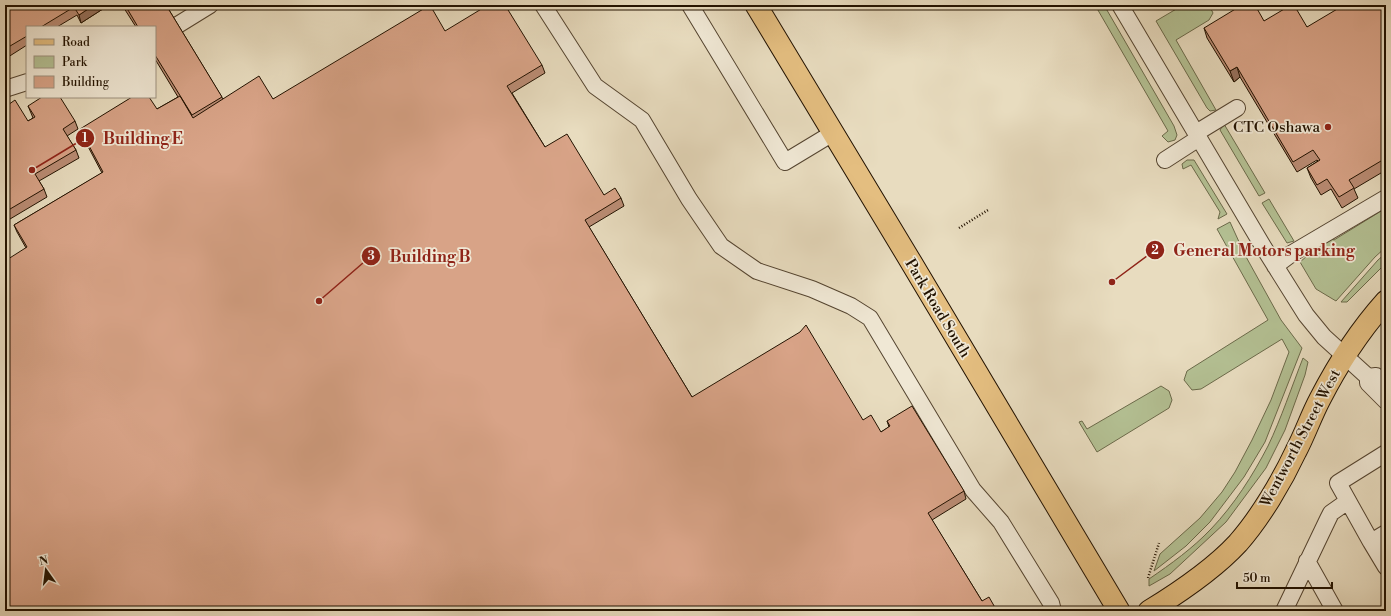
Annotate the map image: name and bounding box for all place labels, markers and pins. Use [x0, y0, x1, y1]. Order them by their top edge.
place label: CTC Oshawa [1233, 118, 1320, 137]
marker: CTC Oshawa [1323, 122, 1333, 132]
callout: Building E [75, 124, 191, 152]
callout: General Motors parking [1145, 236, 1362, 264]
callout: Building B [361, 242, 478, 270]

